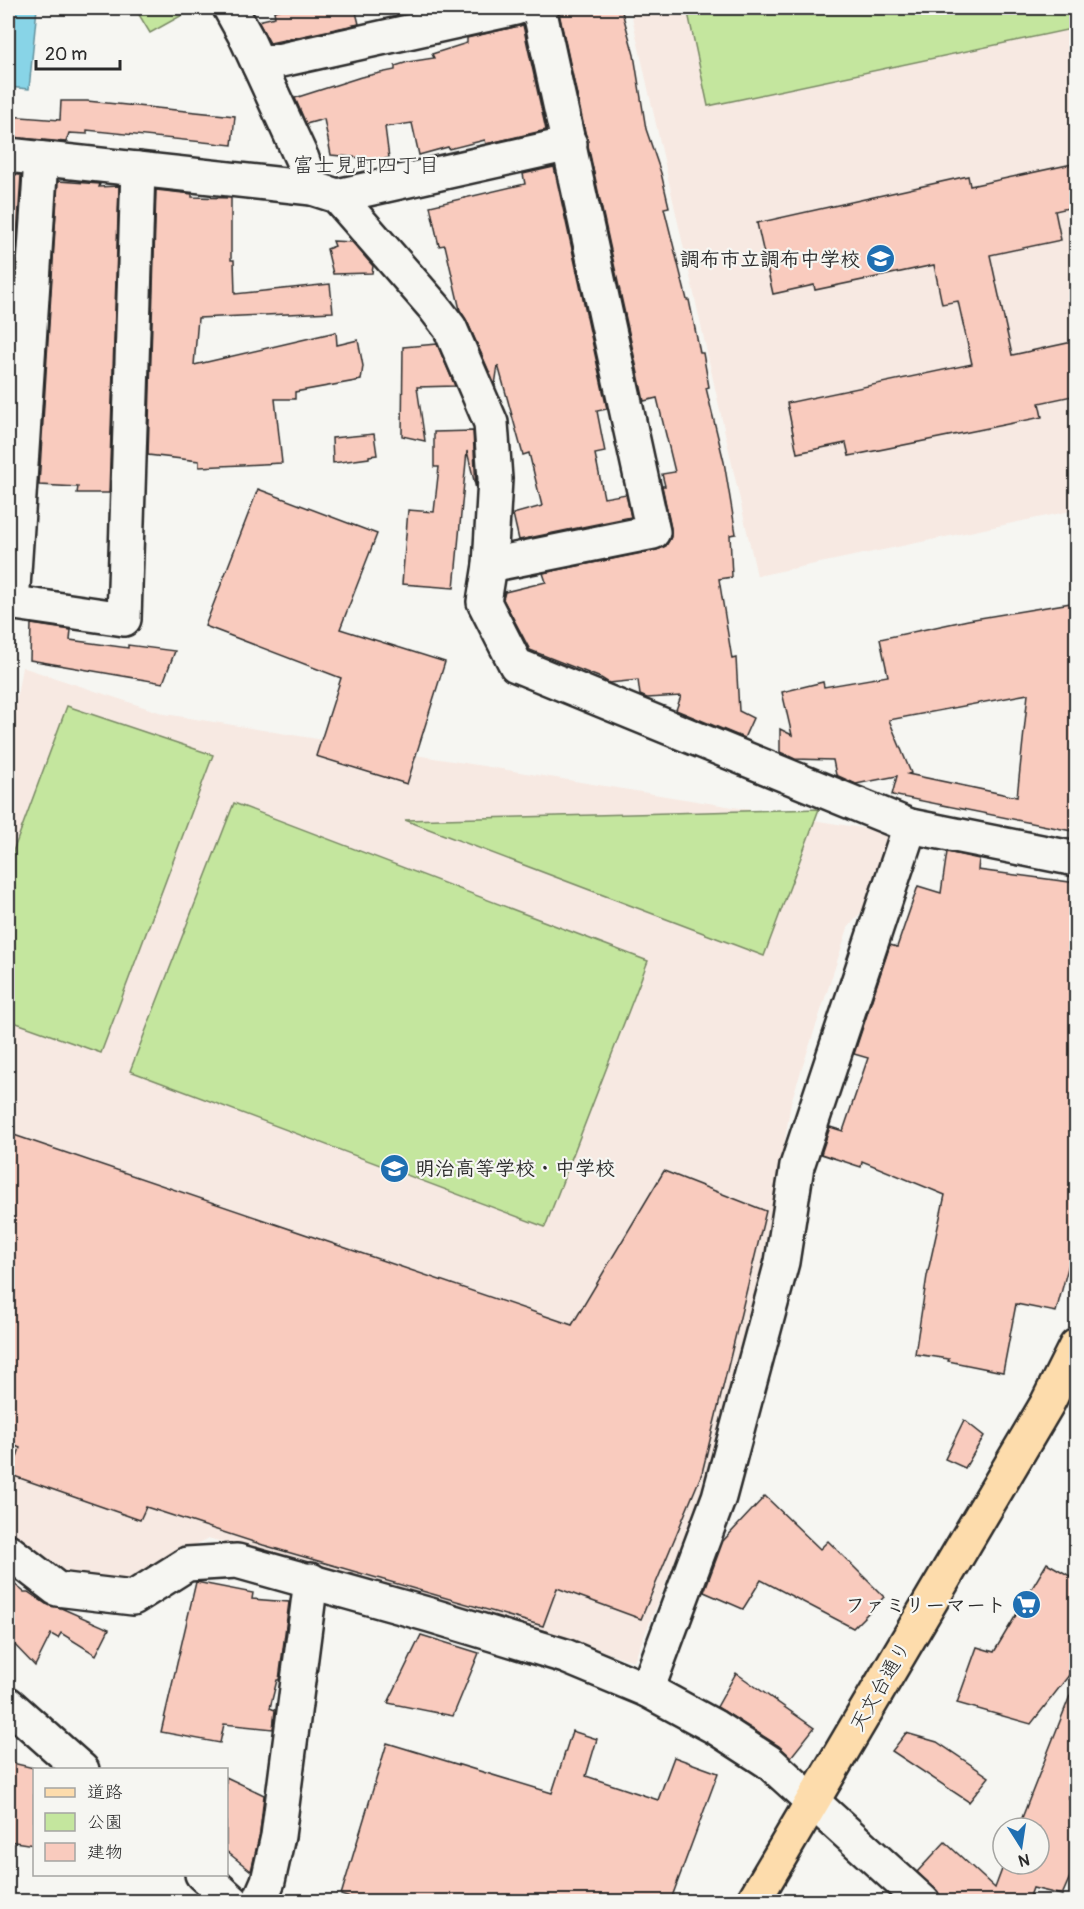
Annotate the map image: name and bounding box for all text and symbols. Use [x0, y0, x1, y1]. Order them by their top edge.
scale bar [36, 33, 120, 71]
text: 20 m [45, 43, 87, 66]
district label: 富士見町四丁目 [293, 152, 440, 179]
school or university icon: 調布市立調布中学校 [865, 243, 897, 275]
place label: 調布市立調布中学校 [680, 247, 860, 272]
school or university icon: 明治高等学校・中学校 [378, 1152, 410, 1184]
place label: 明治高等学校・中学校 [415, 1156, 615, 1181]
supermarket icon: ファミリーマート [1011, 1589, 1043, 1621]
place label: ファミリーマート [845, 1593, 1006, 1618]
street label: 天文台通り [845, 1637, 916, 1736]
legend [33, 1768, 228, 1876]
text: 道路 [87, 1781, 123, 1804]
text: 公園 [87, 1811, 123, 1834]
north arrow [991, 1816, 1051, 1876]
text: 建物 [87, 1841, 123, 1864]
text: N [1016, 1849, 1031, 1871]

